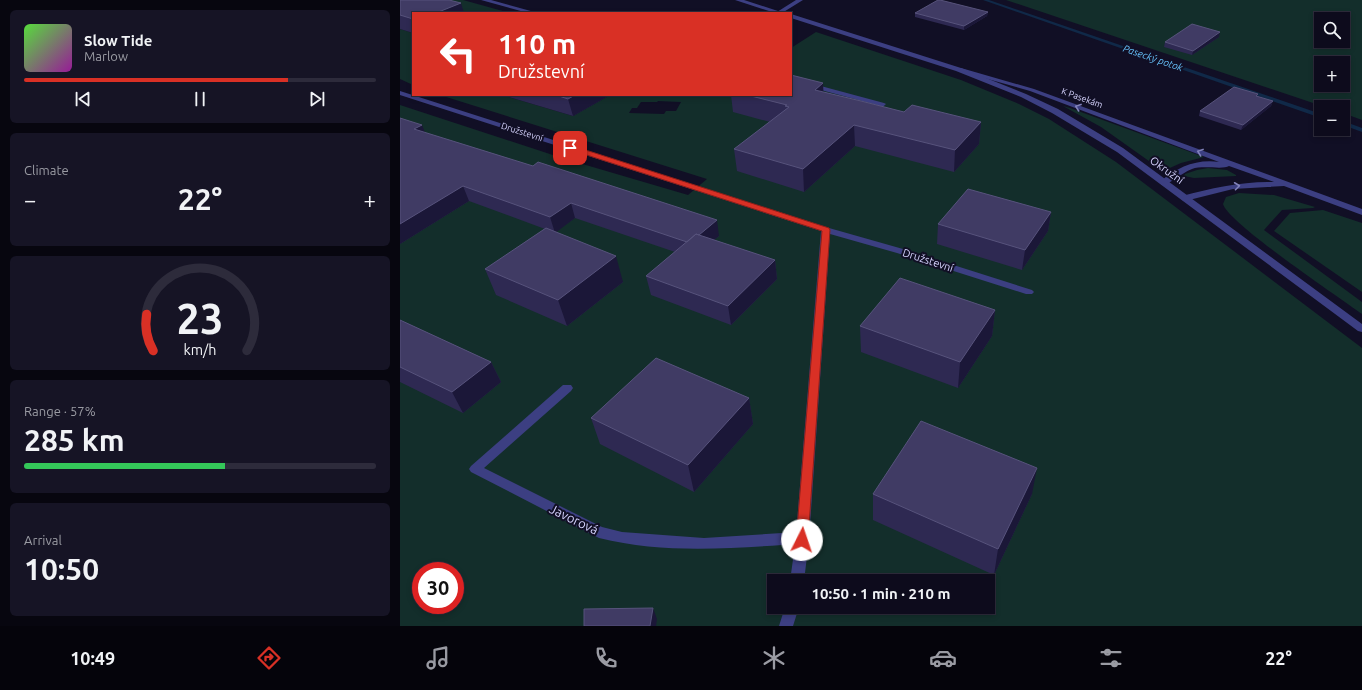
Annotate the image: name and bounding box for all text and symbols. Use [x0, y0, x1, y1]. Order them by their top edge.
map controls [1314, 12, 1350, 136]
button: search [1314, 12, 1350, 48]
icon: left [432, 28, 484, 80]
text: 110 m [498, 28, 576, 59]
text: Slow Tide [84, 32, 152, 49]
water label: Pasecký potok [1122, 43, 1185, 74]
text: Marlow [84, 49, 128, 63]
button: + [1314, 56, 1350, 92]
text: Družstevní [498, 61, 584, 81]
street label: K Pasekám [1060, 86, 1104, 110]
icon: previous [72, 88, 94, 110]
icon: pause [189, 88, 211, 110]
icon: next [306, 88, 328, 110]
button: − [1314, 100, 1350, 136]
one-way arrow [1075, 103, 1082, 111]
street label: Družstevní [500, 121, 545, 144]
pin [553, 131, 587, 165]
icon: arrive [559, 137, 581, 159]
one-way arrow [1197, 148, 1204, 156]
street label: Okružní [1148, 154, 1186, 186]
text: Climate [24, 163, 69, 177]
text: 22° [178, 182, 222, 216]
one-way arrow [1234, 182, 1240, 191]
text: − [24, 187, 36, 212]
text: + [364, 187, 376, 212]
street label: Družstevní [901, 246, 955, 274]
text: 23 [177, 295, 223, 342]
text: km/h [184, 342, 216, 358]
text: Range · 57% [24, 404, 96, 418]
text: 285 km [24, 423, 125, 457]
street label: Javorová [547, 501, 601, 537]
position arrow [781, 519, 823, 561]
text: Arrival [24, 533, 62, 547]
text: 10:50 [24, 552, 99, 586]
speed limit sign: 30 [412, 562, 464, 614]
text: 10:50 · 1 min · 210 m [812, 585, 950, 602]
icon: directions [255, 644, 283, 672]
icon: music [424, 644, 452, 672]
icon: phone [592, 644, 620, 672]
icon: climate [760, 644, 788, 672]
icon: car [929, 644, 957, 672]
icon: filters [1097, 644, 1125, 672]
text: 10:49 [70, 648, 115, 668]
text: 22° [1265, 648, 1292, 668]

